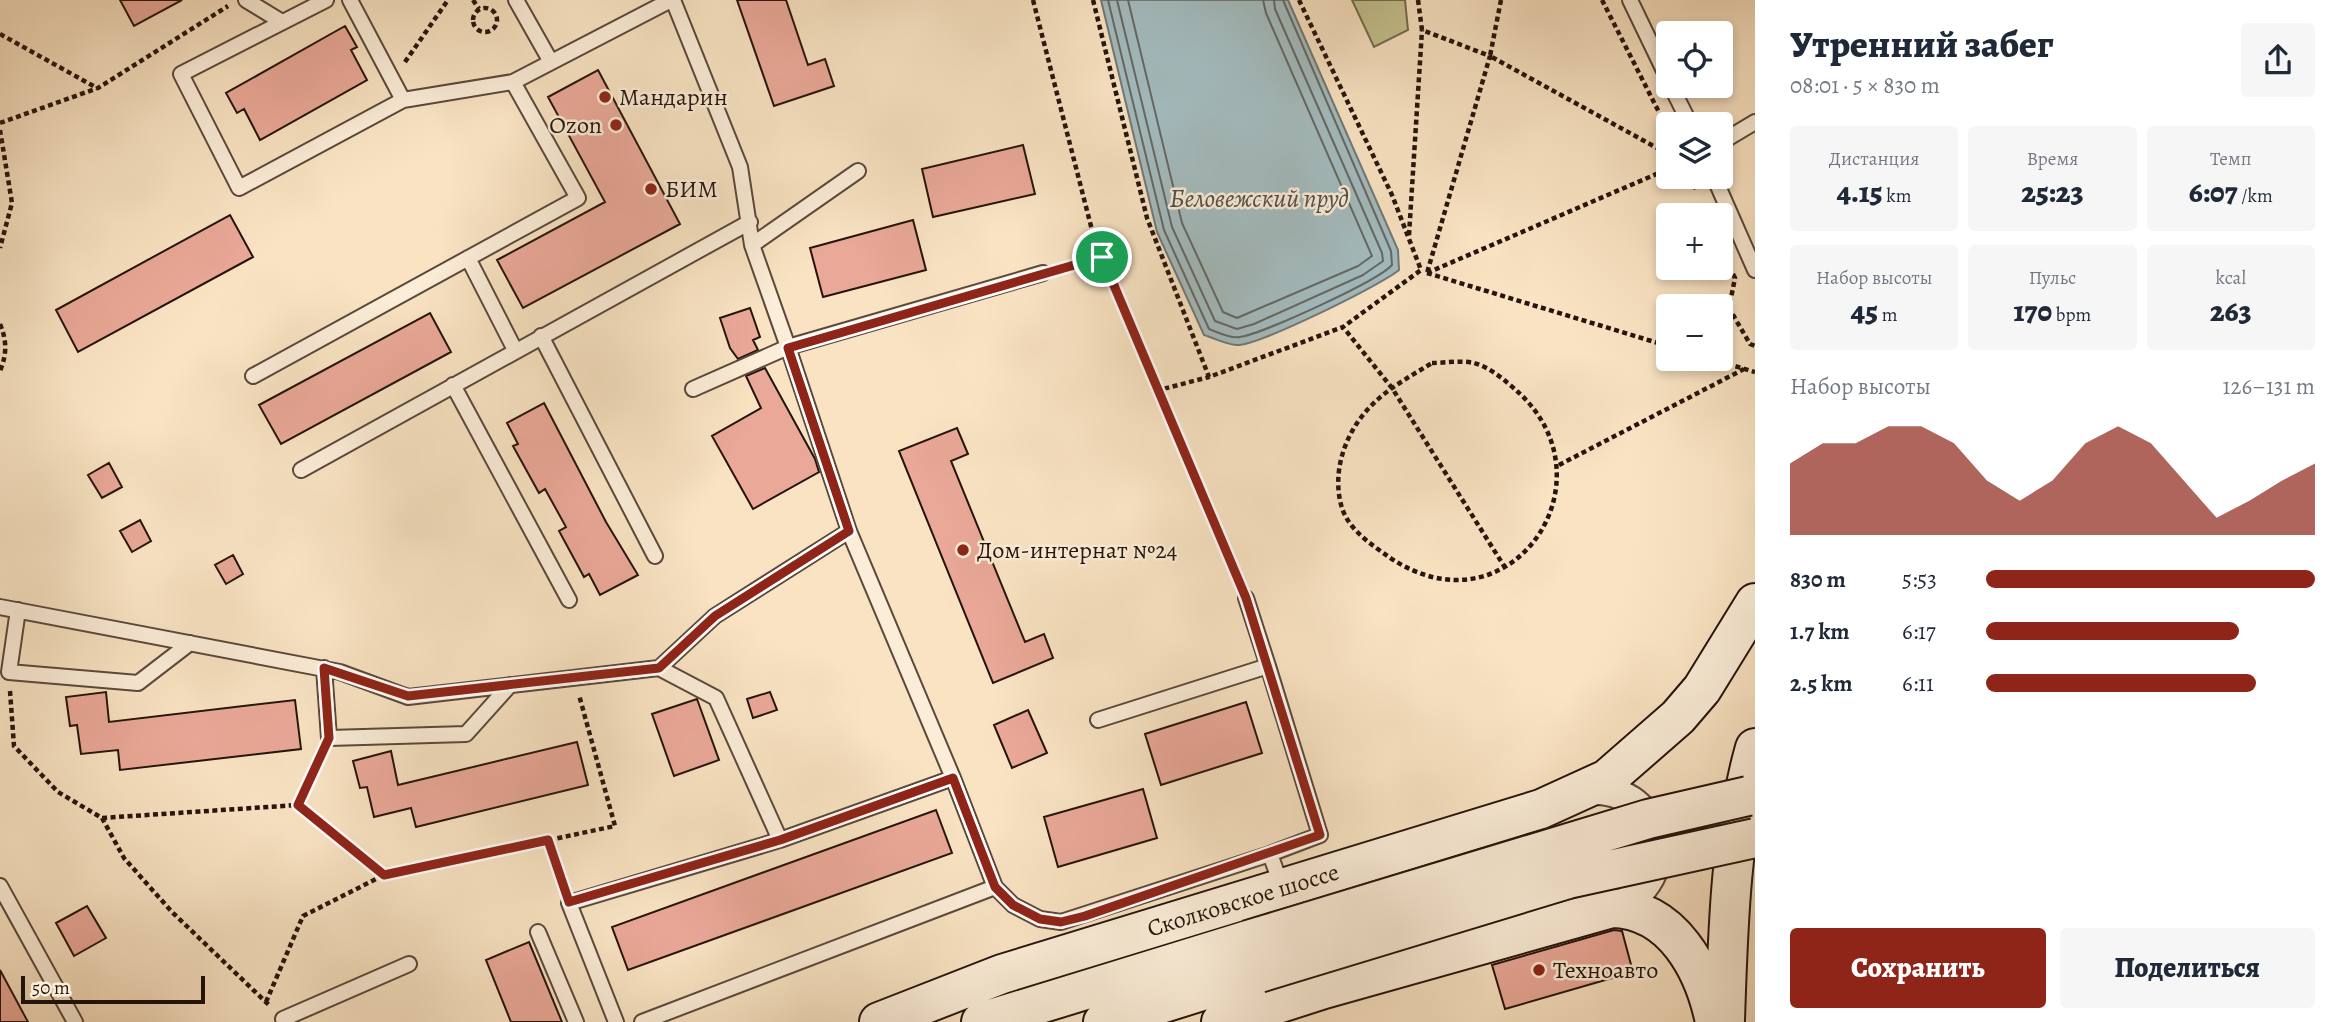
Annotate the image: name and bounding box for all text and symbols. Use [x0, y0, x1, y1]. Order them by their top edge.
text: Утренний забег [1790, 18, 2054, 70]
map controls [1656, 21, 1733, 371]
button: locate [1656, 21, 1733, 98]
button: share [2241, 23, 2315, 97]
text: 08:01 · 5 × 830 m [1790, 70, 1940, 101]
place label: Мандарин [619, 81, 728, 113]
marker: Мандарин [597, 89, 613, 105]
place label: Ozon [549, 109, 602, 141]
button: layers [1656, 112, 1733, 189]
marker: Ozon [608, 117, 624, 133]
text: Дистанция [1829, 146, 1919, 172]
text: Время [2027, 146, 2078, 172]
text: Темп [2210, 146, 2252, 172]
text: 4.15 [1837, 172, 1883, 212]
text: 25:23 [2021, 172, 2084, 212]
text: 6:07 [2189, 172, 2238, 212]
place label: БИМ [665, 173, 718, 205]
marker: БИМ [643, 181, 659, 197]
water label: Беловежский пруд [1169, 181, 1349, 216]
text: km [1883, 183, 1912, 209]
text: /km [2238, 183, 2273, 209]
button: + [1656, 203, 1733, 280]
pin [1072, 227, 1132, 287]
icon: arrive [1083, 238, 1121, 276]
text: Набор высоты [1816, 265, 1932, 291]
text: Пульс [2029, 265, 2076, 291]
text: kcal [2216, 265, 2246, 291]
text: 45 [1851, 291, 1878, 331]
text: 170 [2014, 291, 2052, 331]
text: 263 [2210, 291, 2252, 331]
button: − [1656, 294, 1733, 371]
text: m [1878, 302, 1898, 328]
text: bpm [2052, 302, 2091, 328]
text: Набор высоты [1790, 371, 1931, 402]
text: 126–131 m [2223, 371, 2315, 402]
place label: Дом-интернат №24 [977, 534, 1178, 566]
marker: Дом-интернат №24 [955, 542, 971, 558]
text: 830 m [1790, 564, 1846, 595]
text: 5:53 [1902, 564, 1937, 595]
text: 1.7 km [1790, 616, 1850, 647]
text: 6:17 [1902, 616, 1936, 647]
text: 2.5 km [1790, 668, 1852, 699]
text: 6:11 [1902, 668, 1934, 699]
street label: Сколковское шоссе [1143, 856, 1343, 944]
button: Сохранить [1790, 928, 2046, 1008]
button: Поделиться [2060, 928, 2315, 1008]
place label: Техноавто [1553, 954, 1658, 986]
marker: Техноавто [1531, 962, 1547, 978]
scale bar [21, 973, 205, 1005]
text: 50 m [32, 975, 70, 1001]

